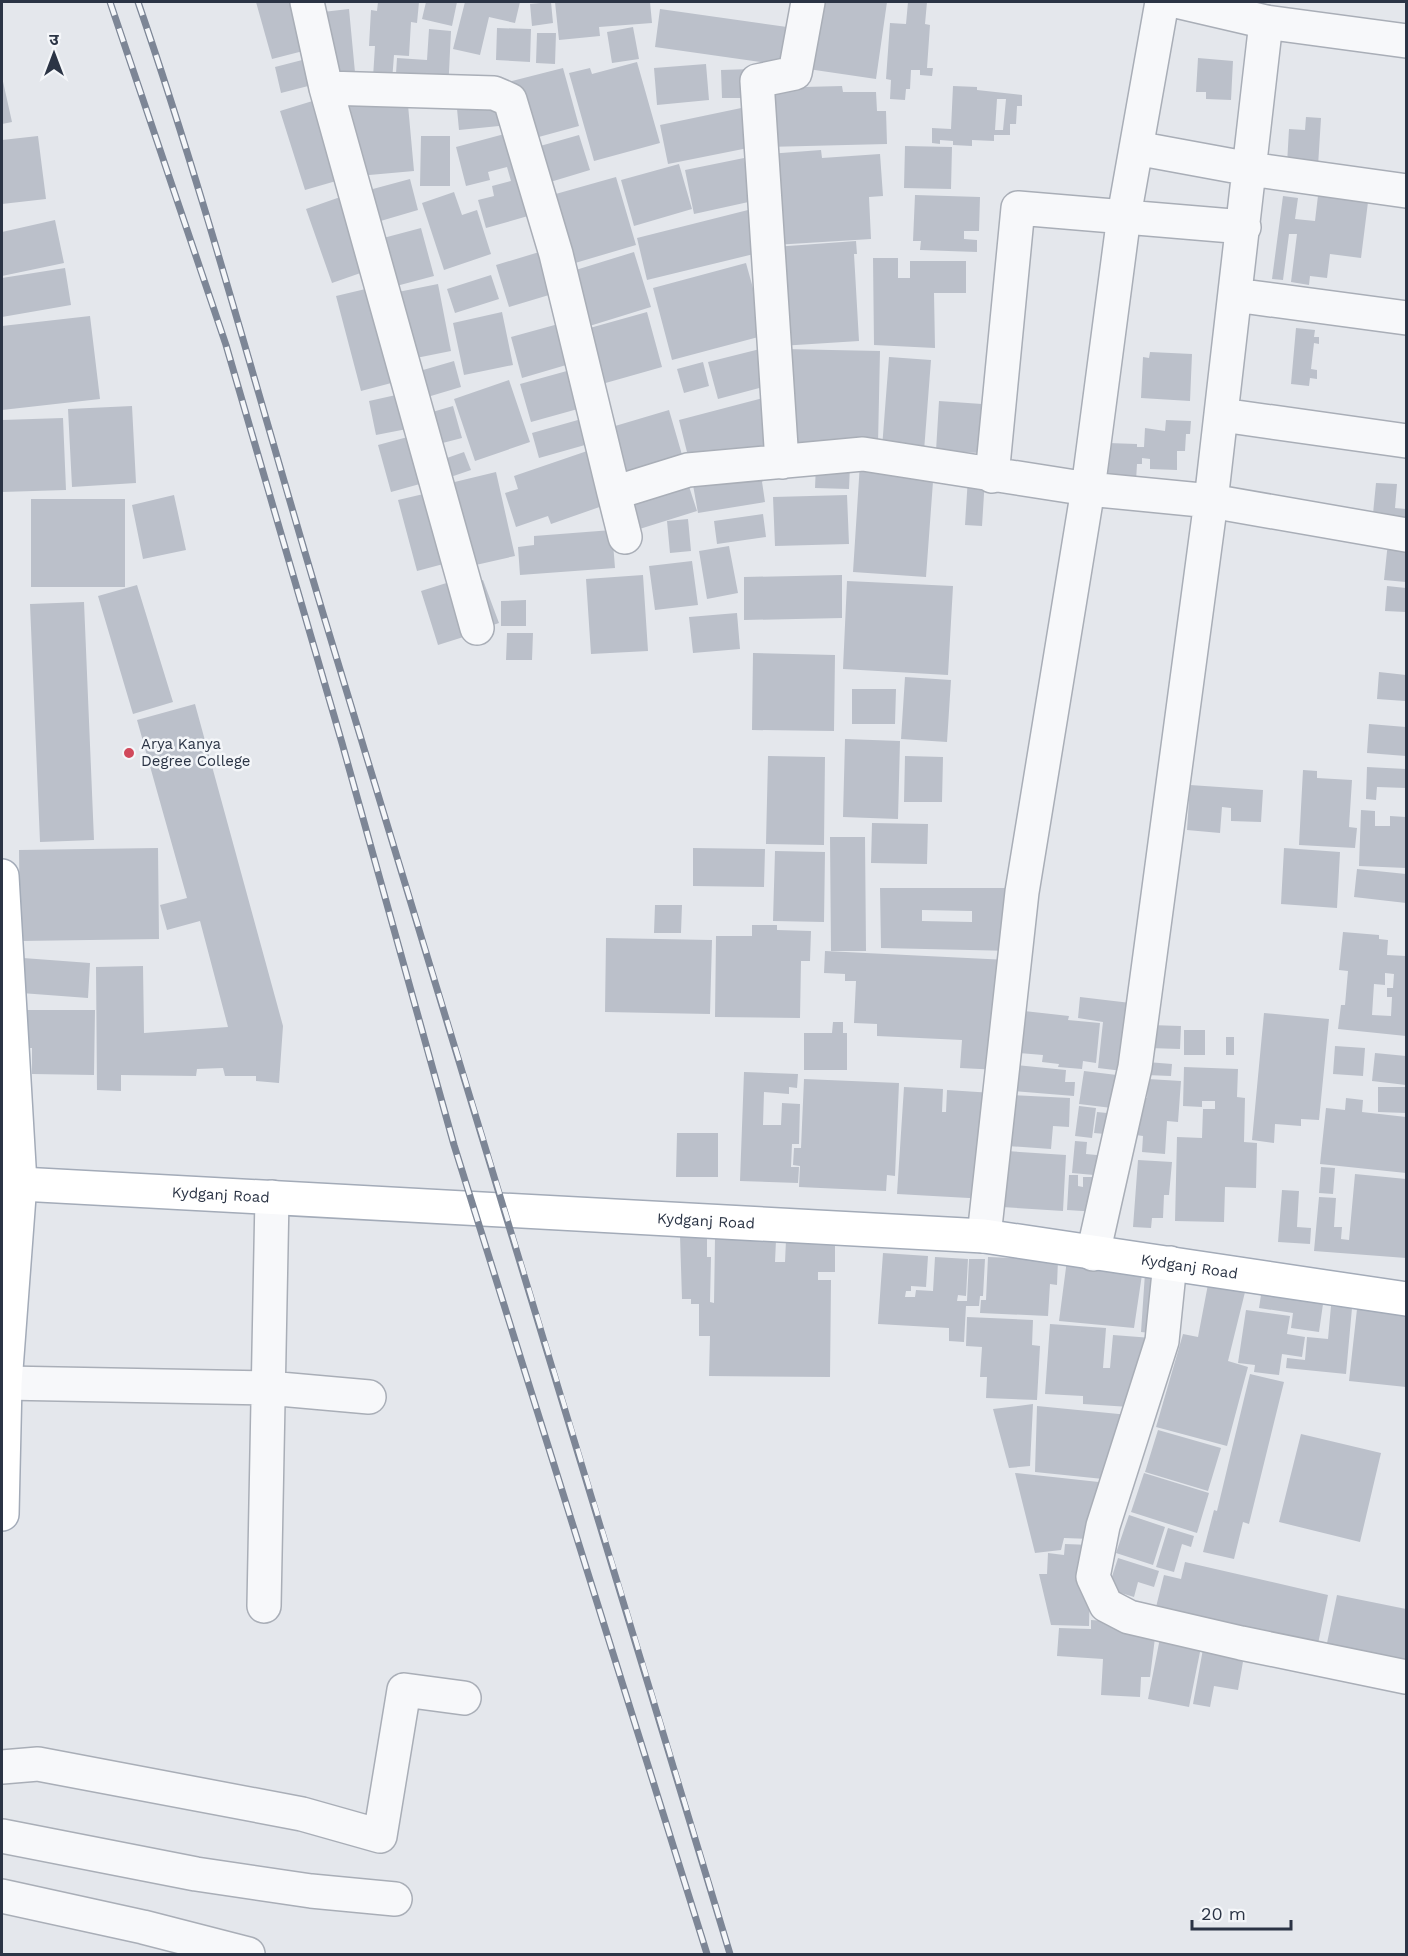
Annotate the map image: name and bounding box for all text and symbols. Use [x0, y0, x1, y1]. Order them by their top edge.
north arrow [24, 24, 84, 84]
text: उ [49, 30, 59, 49]
place label: Arya Kanya Degree College [141, 735, 251, 770]
marker: Arya Kanya Degree College [122, 746, 136, 760]
street label: Kydganj Road [171, 1183, 270, 1206]
street label: Kydganj Road [657, 1209, 755, 1233]
street label: Kydganj Road [1140, 1251, 1239, 1283]
scale bar [1192, 1893, 1291, 1931]
text: 20 m [1201, 1903, 1246, 1924]

